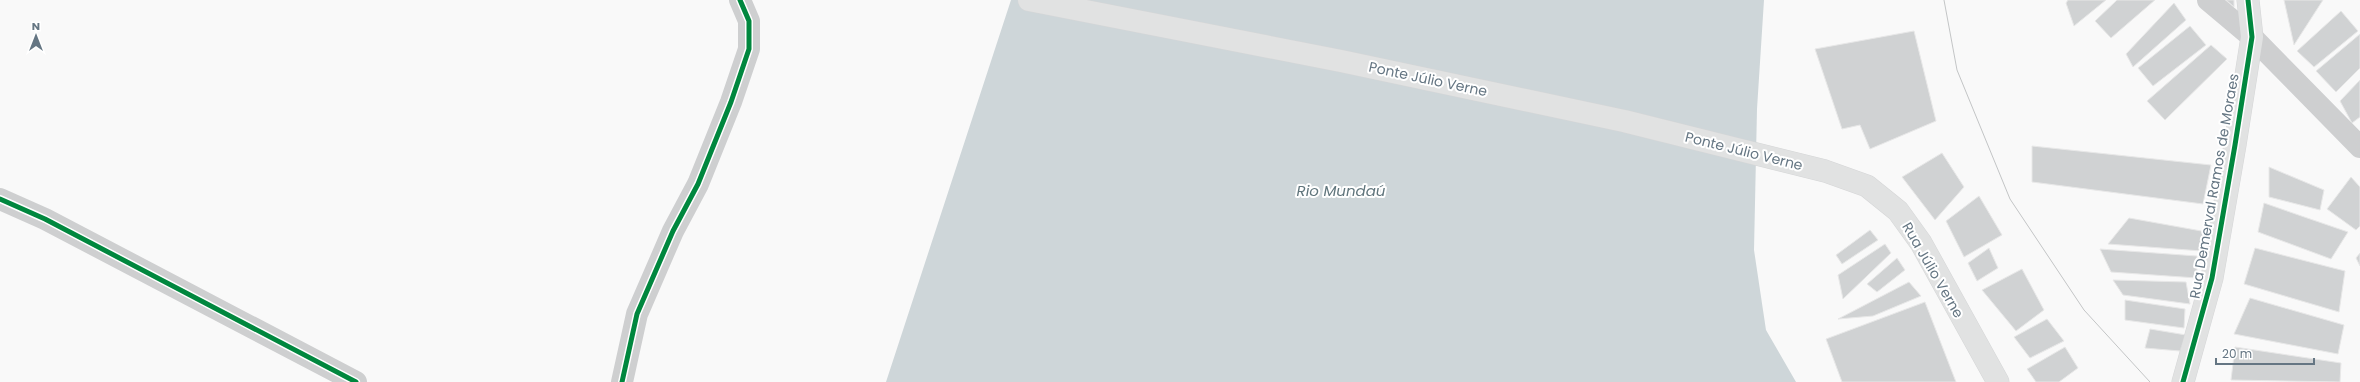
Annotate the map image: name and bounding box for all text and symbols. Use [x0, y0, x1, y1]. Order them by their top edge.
north arrow [16, 16, 56, 56]
text: N [32, 18, 40, 34]
street label: Ponte Júlio Verne [1367, 57, 1489, 101]
street label: Rua Demerval Ramos de Moraes [2184, 72, 2244, 300]
street label: Ponte Júlio Verne [1683, 127, 1805, 175]
water label: Rio Mundaú [1297, 180, 1386, 201]
street label: Rua Júlio Verne [1897, 218, 1969, 322]
scale bar [2216, 340, 2314, 366]
text: 20 m [2222, 345, 2252, 362]

